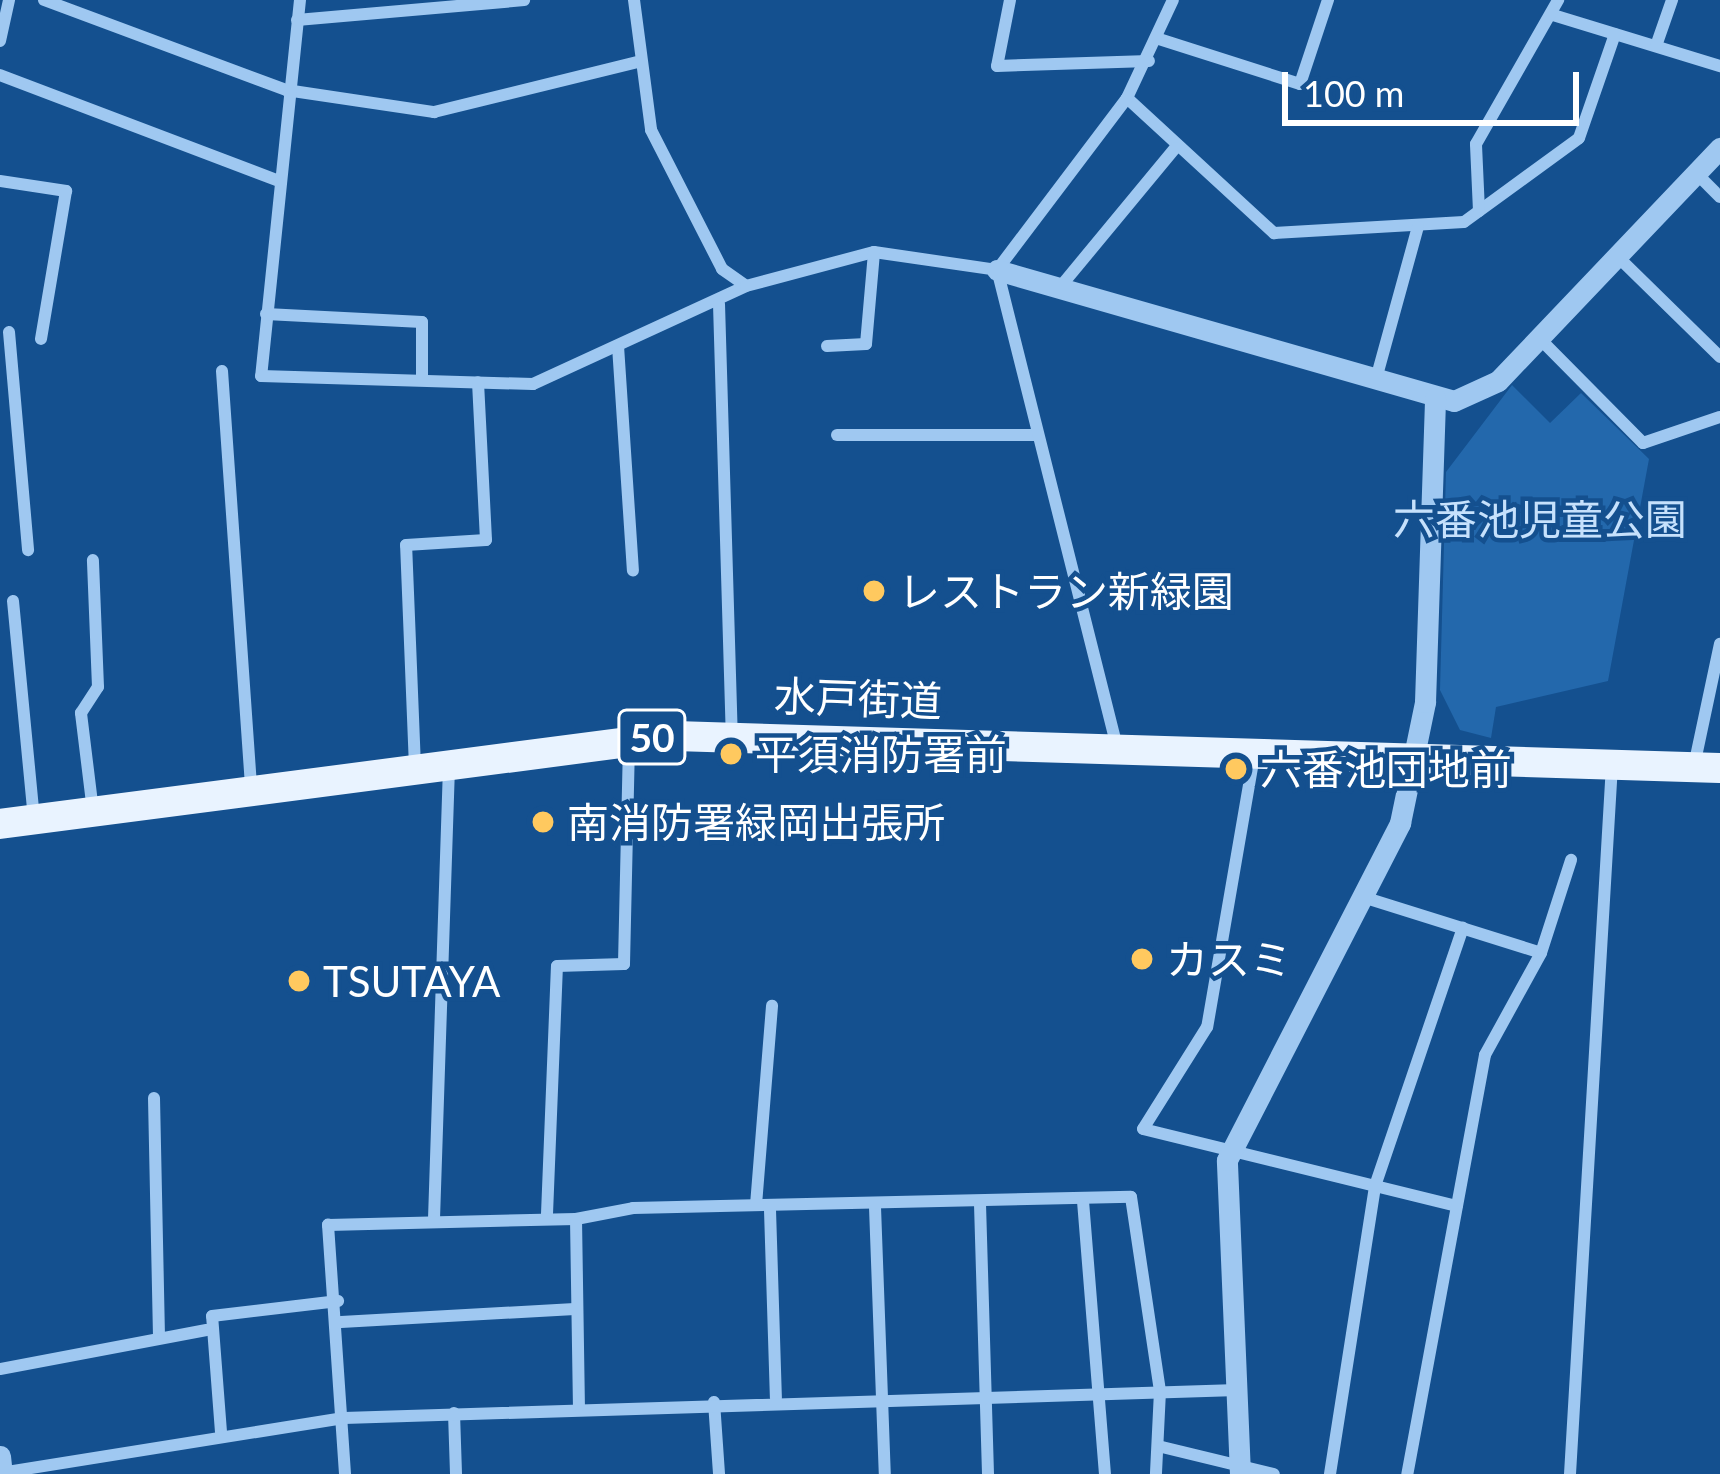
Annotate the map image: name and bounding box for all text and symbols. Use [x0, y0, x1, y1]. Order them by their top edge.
scale bar [1288, 48, 1585, 122]
text: 100 m [1303, 71, 1404, 115]
park label: 六番池児童公園 [1393, 494, 1687, 544]
place label: レストラン新緑園 [898, 566, 1234, 616]
marker: レストラン新緑園 [861, 578, 887, 604]
street label: 水戸街道 [773, 670, 943, 726]
road number: 50 [616, 704, 688, 770]
place label: 平須消防署前 [755, 729, 1007, 779]
marker: 平須消防署前 [718, 741, 744, 767]
place label: 六番池団地前 [1260, 744, 1512, 794]
marker: 六番池団地前 [1223, 756, 1249, 782]
place label: 南消防署緑岡出張所 [567, 797, 945, 847]
marker: 南消防署緑岡出張所 [530, 809, 556, 835]
place label: カスミ [1166, 934, 1292, 984]
marker: カスミ [1129, 946, 1155, 972]
place label: TSUTAYA [323, 956, 500, 1006]
marker: TSUTAYA [286, 968, 312, 994]

